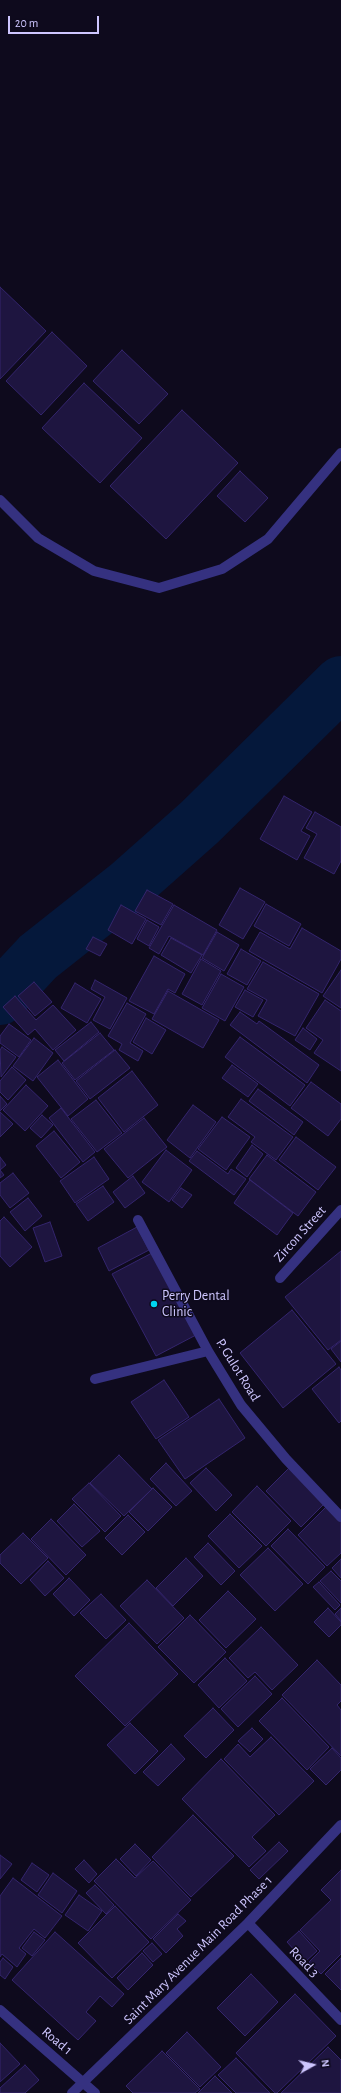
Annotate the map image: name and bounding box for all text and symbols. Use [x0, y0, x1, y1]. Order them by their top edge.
scale bar [10, 8, 101, 34]
text: 20 m [15, 17, 38, 29]
street label: Zircon Street [270, 1202, 330, 1266]
place label: Perry Dental Clinic [162, 1288, 230, 1320]
marker: Perry Dental Clinic [149, 1299, 159, 1309]
street label: P. Gulot Road [212, 1336, 264, 1404]
street label: Saint Mary Avenue Main Road Phase 1 [120, 1872, 276, 2028]
street label: Road 3 [285, 1943, 323, 1981]
street label: Road 1 [38, 2023, 76, 2059]
north arrow [293, 2045, 333, 2085]
text: N [319, 2059, 331, 2068]

